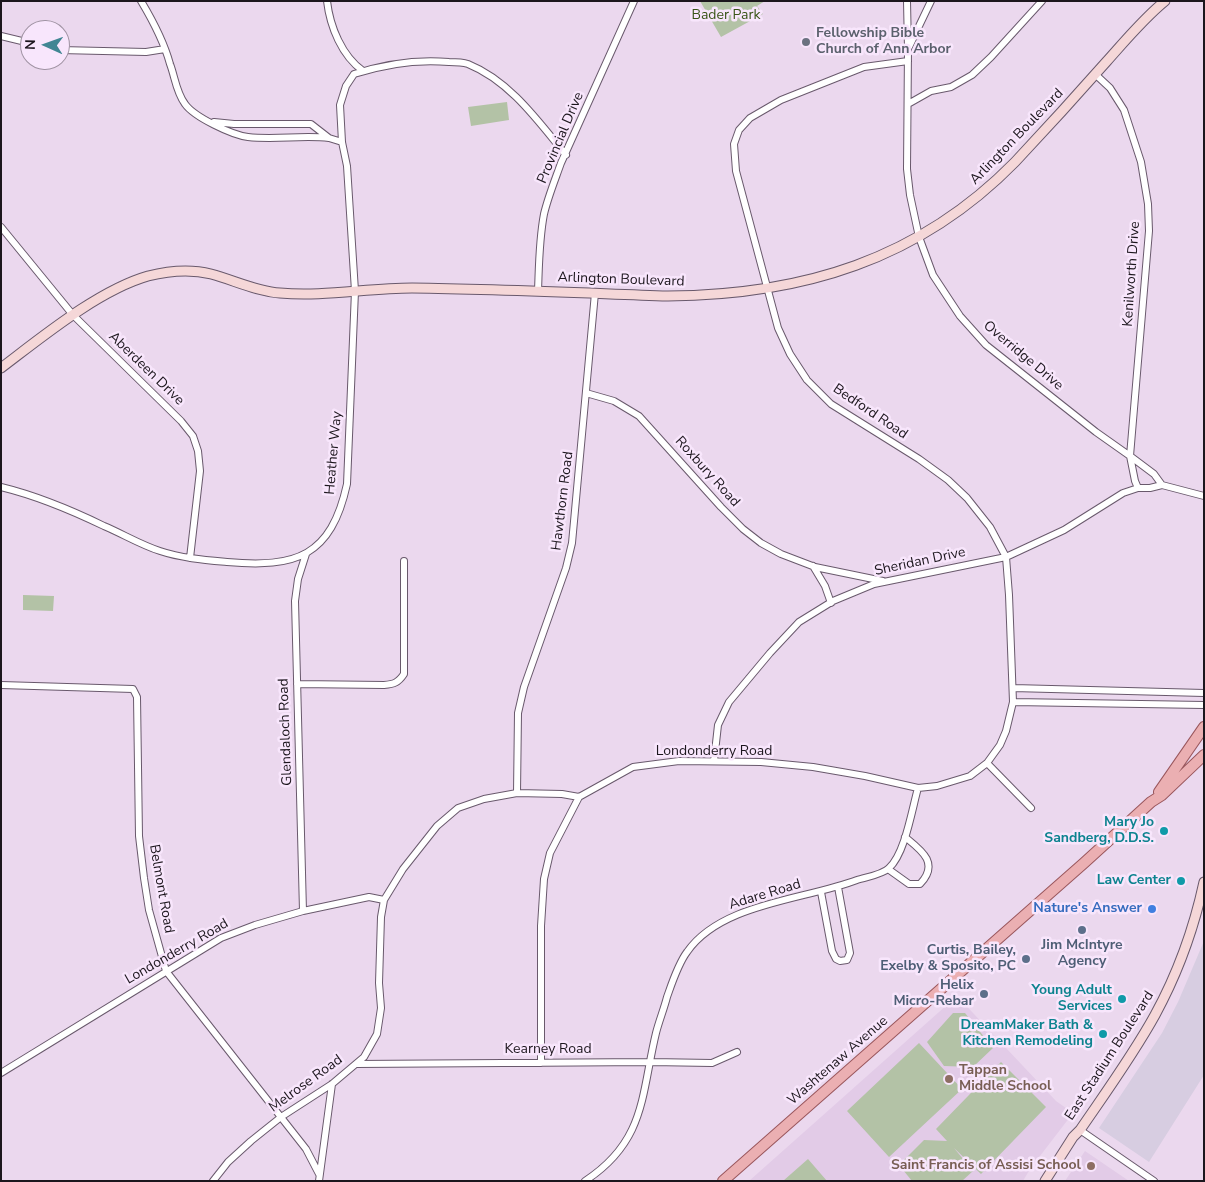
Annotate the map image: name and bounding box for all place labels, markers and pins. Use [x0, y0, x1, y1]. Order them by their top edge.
place label: Fellowship Bible Church of Ann Arbor [816, 26, 951, 58]
marker: Fellowship Bible Church of Ann Arbor [800, 36, 812, 48]
place label: Mary Jo Sandberg, D.D.S. [1044, 815, 1154, 848]
marker: Mary Jo Sandberg, D.D.S. [1158, 825, 1170, 837]
place label: Law Center [1097, 873, 1171, 889]
marker: Law Center [1175, 875, 1187, 887]
place label: Nature's Answer [1033, 901, 1142, 917]
marker: Nature's Answer [1146, 903, 1158, 915]
marker: Jim McIntyre Agency [1076, 924, 1088, 936]
place label: Jim McIntyre Agency [1041, 938, 1123, 970]
place label: Curtis, Bailey, Exelby & Sposito, PC [880, 943, 1016, 976]
marker: Curtis, Bailey, Exelby & Sposito, PC [1020, 953, 1032, 965]
place label: Helix Micro-Rebar [893, 978, 974, 1010]
place label: Young Adult Services [1031, 983, 1112, 1016]
marker: Helix Micro-Rebar [978, 988, 990, 1000]
marker: Young Adult Services [1116, 993, 1128, 1005]
place label: DreamMaker Bath & Kitchen Remodeling [961, 1018, 1093, 1050]
marker: DreamMaker Bath & Kitchen Remodeling [1097, 1028, 1109, 1040]
place label: Tappan Middle School [959, 1063, 1052, 1096]
marker: Tappan Middle School [943, 1073, 955, 1085]
place label: Saint Francis of Assisi School [891, 1158, 1081, 1174]
marker: Saint Francis of Assisi School [1085, 1160, 1097, 1172]

